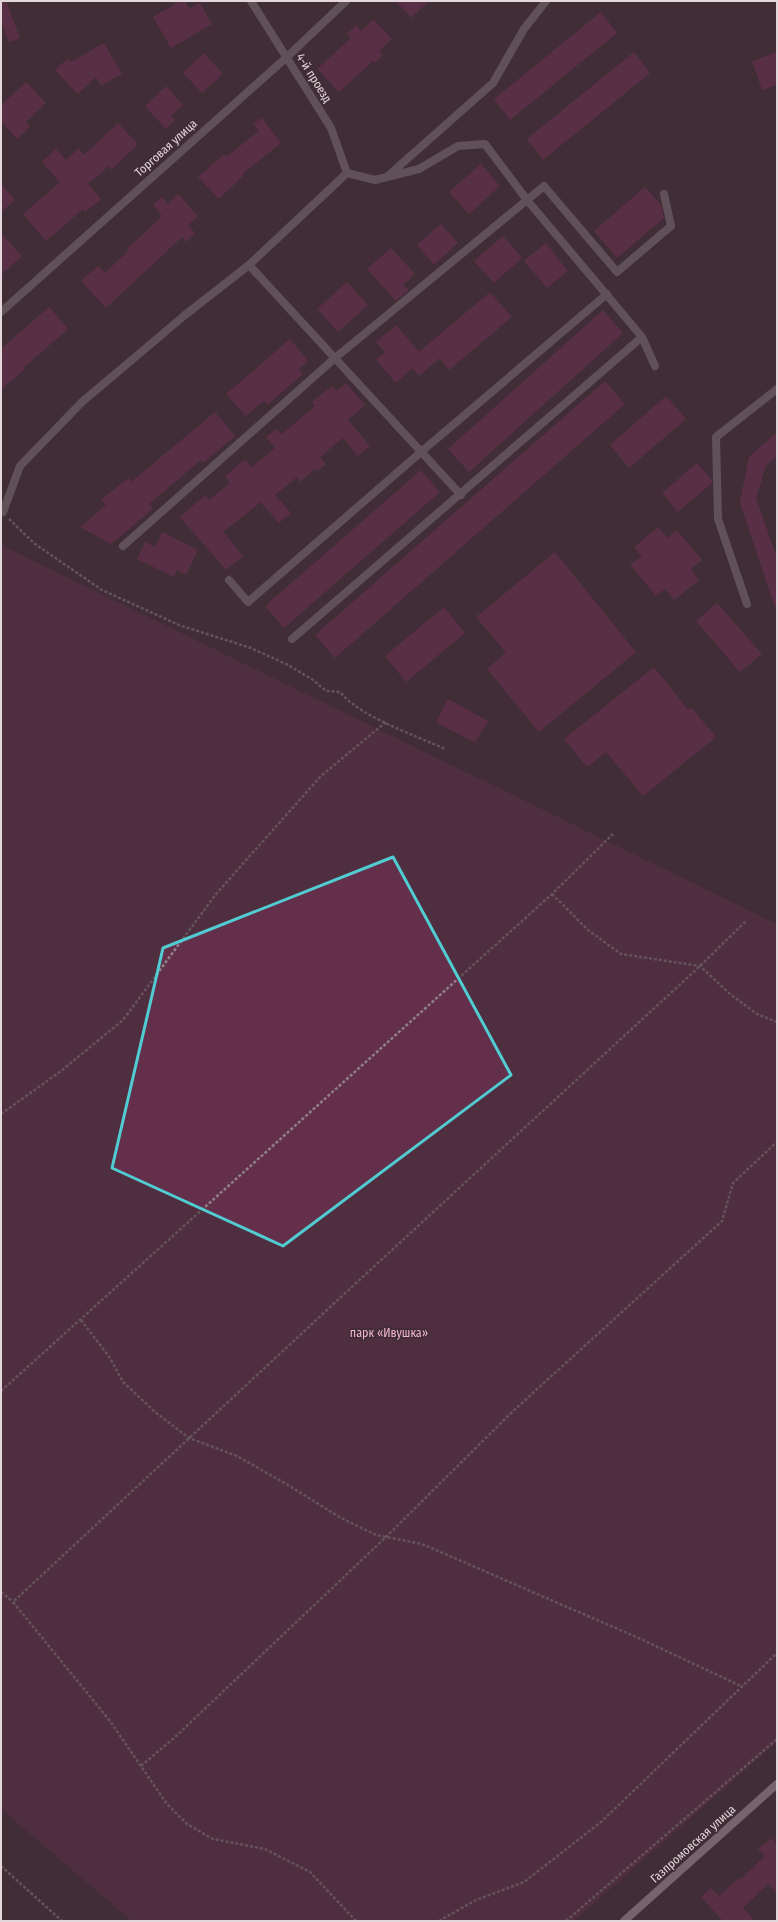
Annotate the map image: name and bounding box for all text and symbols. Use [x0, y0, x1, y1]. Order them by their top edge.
street label: 4-й проезд [293, 51, 335, 105]
street label: Торговая улица [132, 116, 200, 180]
park label: парк «Ивушка» [350, 1326, 428, 1340]
street label: Газпромовская улица [648, 1802, 738, 1886]

